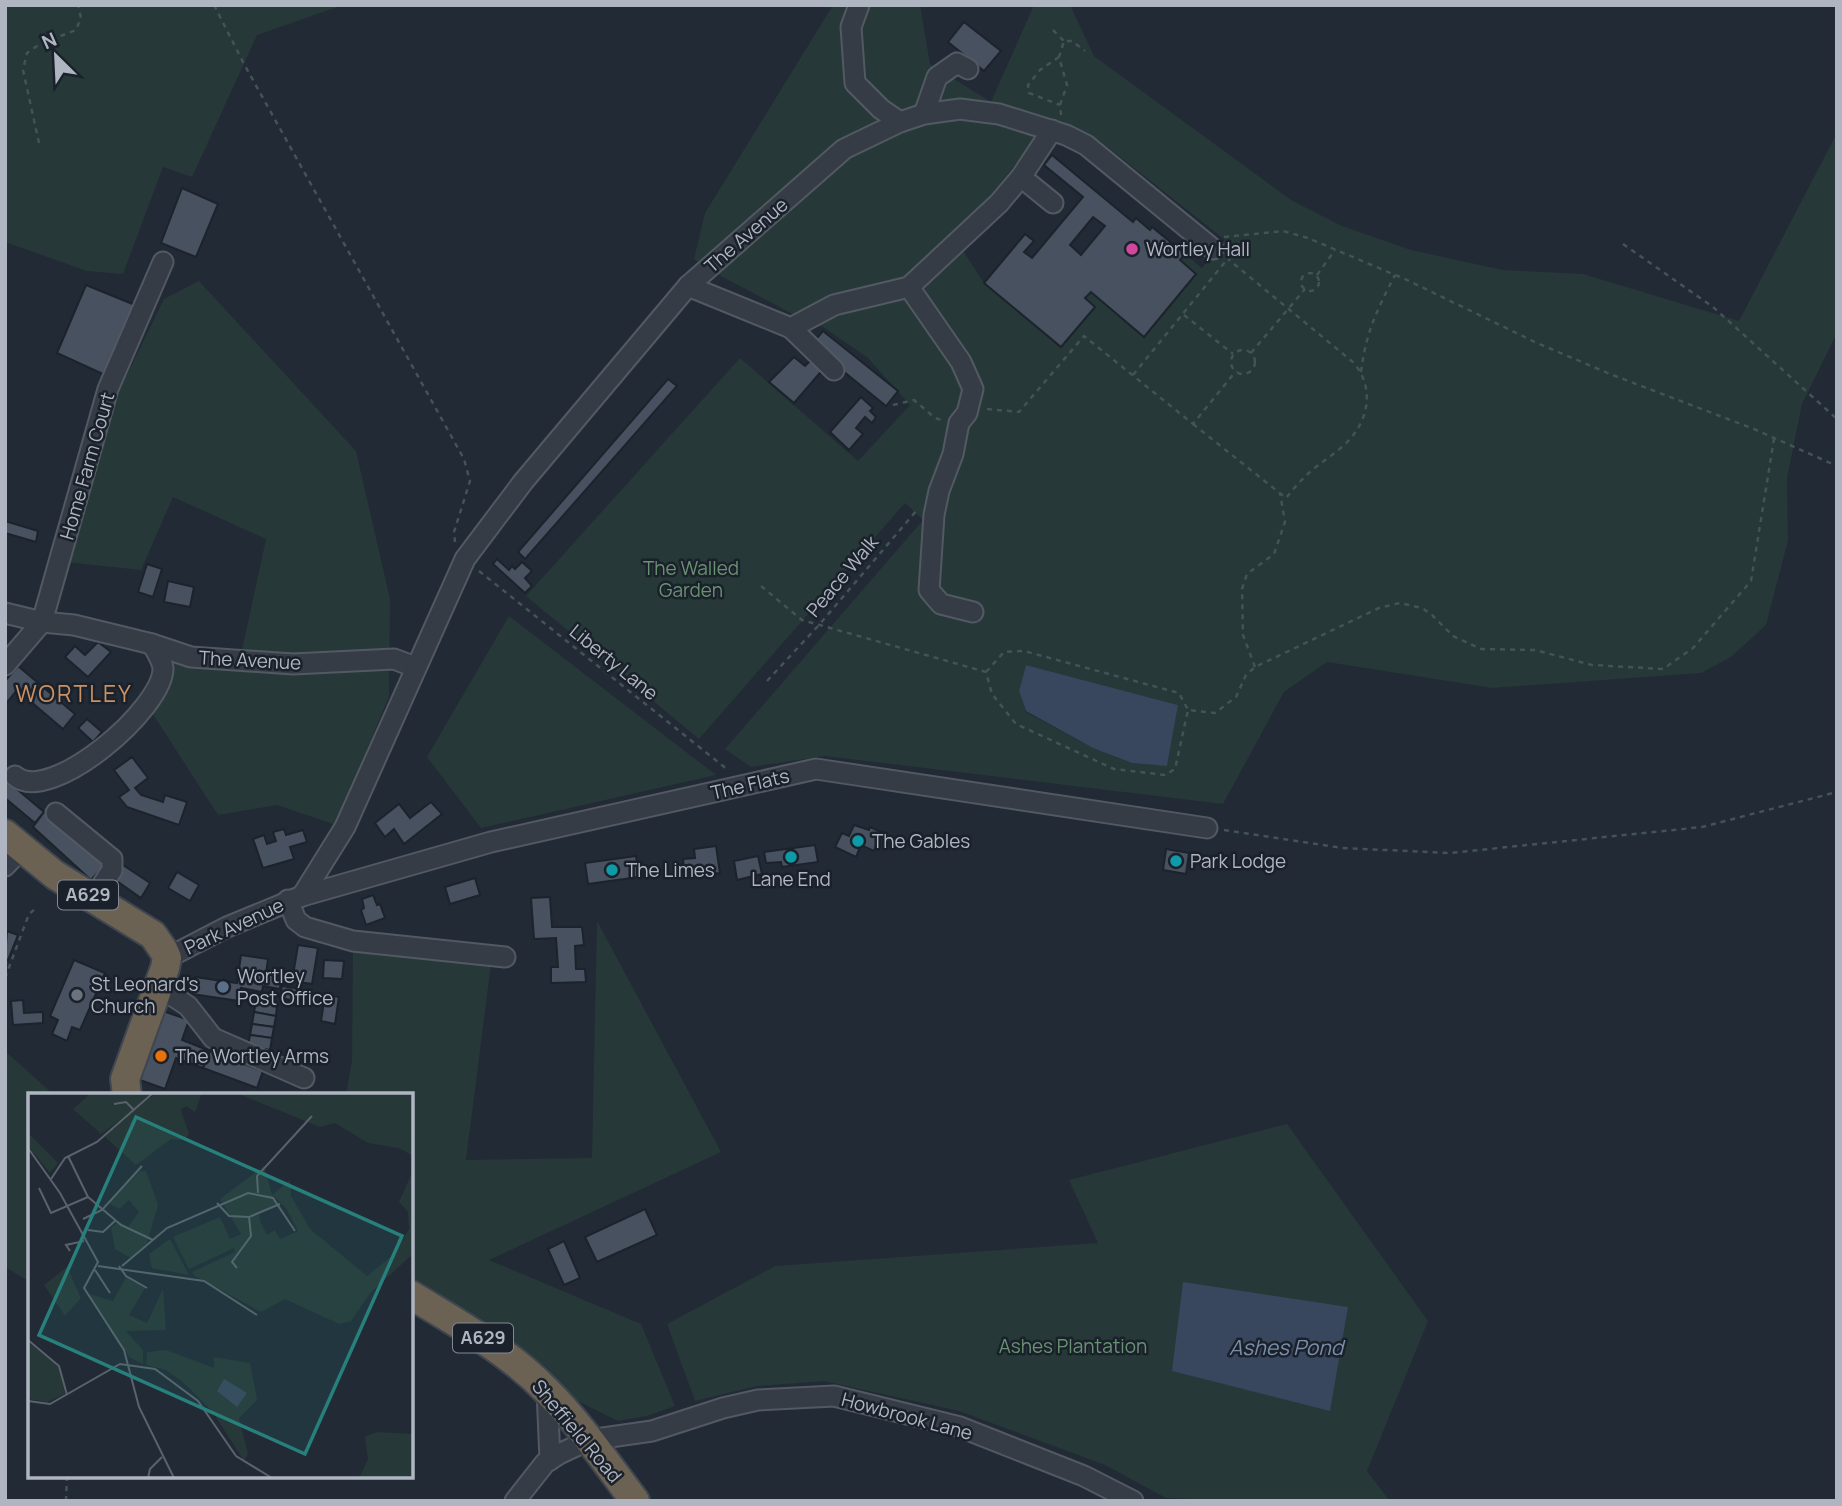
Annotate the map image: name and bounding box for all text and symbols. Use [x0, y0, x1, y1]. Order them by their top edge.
north arrow [21, 21, 91, 91]
text: N [38, 26, 61, 55]
street label: The Avenue [699, 192, 793, 278]
place label: Wortley Hall [1146, 236, 1250, 262]
marker: Wortley Hall [1124, 241, 1140, 257]
street label: Home Farm Court [54, 389, 120, 543]
street label: Peace Walk [800, 529, 884, 622]
park label: The Walled Garden [643, 555, 739, 603]
street label: Liberty Lane [564, 618, 664, 706]
street label: The Avenue [198, 644, 302, 676]
district label: WORTLEY [15, 677, 133, 709]
street label: The Flats [708, 762, 792, 806]
place label: The Gables [872, 828, 970, 854]
marker: The Gables [850, 833, 866, 849]
place label: Park Lodge [1190, 848, 1286, 874]
marker: Lane End [783, 849, 799, 865]
marker: Park Lodge [1168, 853, 1184, 869]
place label: The Limes [626, 857, 715, 883]
marker: The Limes [604, 862, 620, 878]
place label: Lane End [751, 866, 831, 892]
road number: A629 [58, 880, 118, 910]
street label: Park Avenue [180, 892, 288, 960]
place label: Wortley Post Office [237, 963, 333, 1011]
place label: St Leonard's Church [91, 971, 198, 1019]
marker: Wortley Post Office [215, 979, 231, 995]
marker: St Leonard's Church [69, 987, 85, 1003]
place label: The Wortley Arms [175, 1043, 329, 1069]
marker: The Wortley Arms [153, 1048, 169, 1064]
inset map [28, 1093, 413, 1478]
road number: A629 [453, 1324, 513, 1352]
park label: Ashes Plantation [999, 1333, 1147, 1359]
water label: Ashes Pond [1229, 1333, 1346, 1361]
street label: Sheffield Road [526, 1374, 628, 1488]
street label: Howbrook Lane [839, 1386, 975, 1446]

